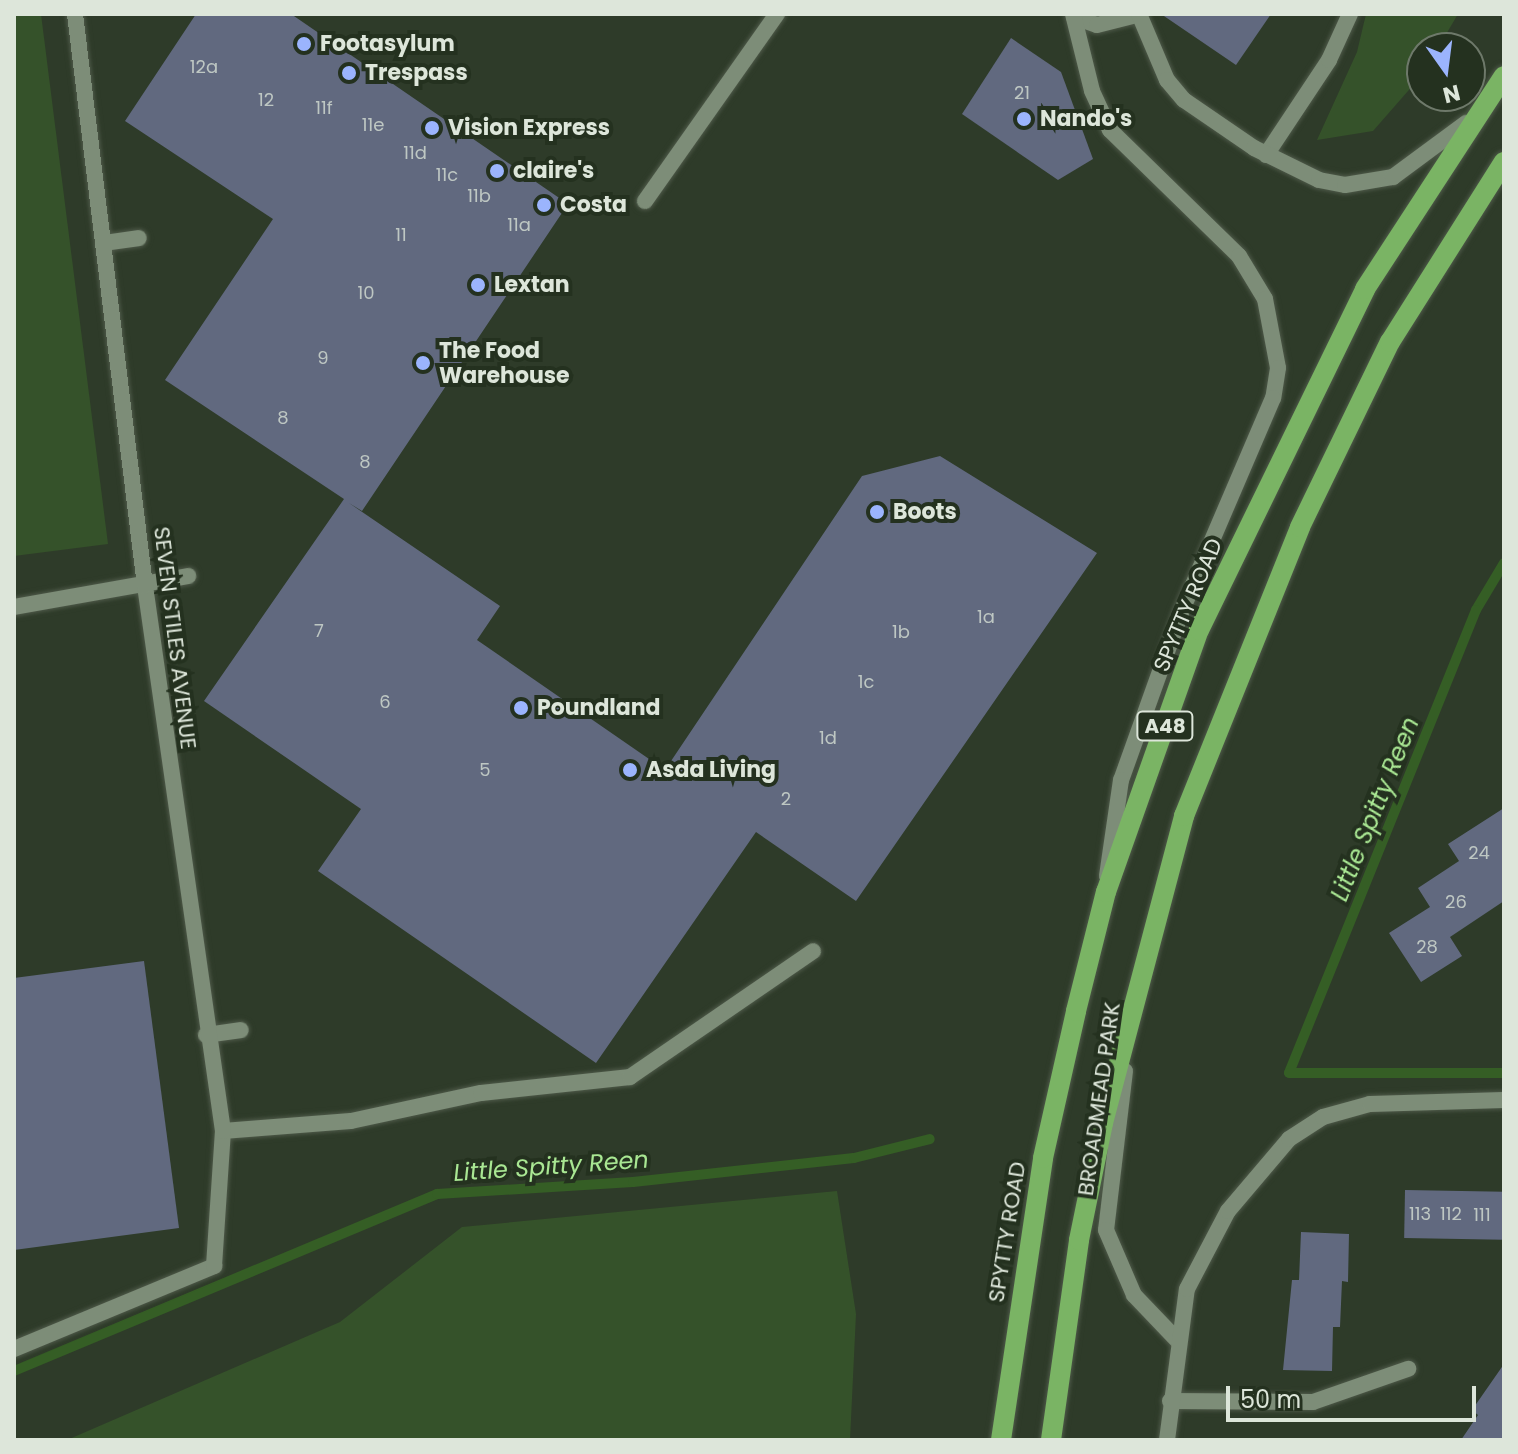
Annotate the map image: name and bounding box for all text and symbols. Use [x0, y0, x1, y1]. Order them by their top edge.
place label: Footasylum [320, 31, 455, 57]
north arrow [1406, 32, 1486, 112]
marker: Footasylum [295, 35, 313, 53]
house number: 12a [190, 56, 218, 78]
place label: Trespass [365, 60, 468, 86]
marker: Trespass [340, 64, 358, 82]
text: N [1440, 77, 1463, 111]
house number: 21 [1014, 82, 1030, 104]
house number: 12 [258, 89, 274, 111]
house number: 11f [315, 97, 333, 119]
place label: Nando's [1040, 106, 1132, 132]
marker: Nando's [1015, 110, 1033, 128]
house number: 11e [362, 114, 384, 136]
place label: Vision Express [448, 115, 610, 141]
marker: Vision Express [423, 119, 441, 137]
house number: 11d [403, 142, 427, 164]
place label: claire's [513, 158, 594, 184]
marker: claire's [488, 162, 506, 180]
house number: 11c [436, 164, 458, 186]
house number: 11b [467, 185, 491, 207]
place label: Costa [560, 192, 627, 218]
marker: Costa [535, 196, 553, 214]
house number: 11a [507, 214, 531, 236]
house number: 11 [395, 224, 407, 246]
place label: Lextan [494, 272, 570, 298]
marker: Lextan [469, 276, 487, 294]
house number: 10 [357, 282, 375, 304]
place label: The Food Warehouse [439, 337, 570, 388]
house number: 9 [317, 347, 329, 369]
marker: The Food Warehouse [414, 354, 432, 372]
house number: 8 [277, 407, 289, 429]
house number: 8 [359, 451, 371, 473]
place label: Boots [893, 499, 957, 525]
marker: Boots [868, 503, 886, 521]
street label: SEVEN STILES AVENUE [148, 525, 202, 751]
street label: SPYTTY ROAD [1148, 534, 1228, 676]
house number: 1a [977, 606, 995, 628]
house number: 7 [314, 620, 324, 642]
house number: 1b [892, 621, 910, 643]
house number: 1c [858, 671, 874, 693]
house number: 6 [379, 691, 391, 713]
place label: Poundland [537, 695, 661, 721]
marker: Poundland [512, 699, 530, 717]
road number: A48 [1135, 710, 1195, 742]
water label: Little Spitty Reen [1325, 713, 1425, 905]
house number: 1d [819, 727, 837, 749]
place label: Asda Living [646, 757, 776, 783]
house number: 5 [479, 759, 491, 781]
marker: Asda Living [621, 761, 639, 779]
house number: 2 [781, 788, 791, 810]
house number: 24 [1468, 842, 1490, 864]
house number: 26 [1445, 891, 1467, 913]
house number: 28 [1416, 936, 1438, 958]
street label: BROADMEAD PARK [1072, 1001, 1126, 1197]
water label: Little Spitty Reen [452, 1145, 650, 1187]
street label: SPYTTY ROAD [983, 1160, 1031, 1304]
house number: 113 [1409, 1203, 1431, 1225]
house number: 112 [1440, 1203, 1462, 1225]
house number: 111 [1473, 1204, 1491, 1226]
scale bar [1230, 1370, 1480, 1420]
text: 50 m [1240, 1383, 1301, 1416]

